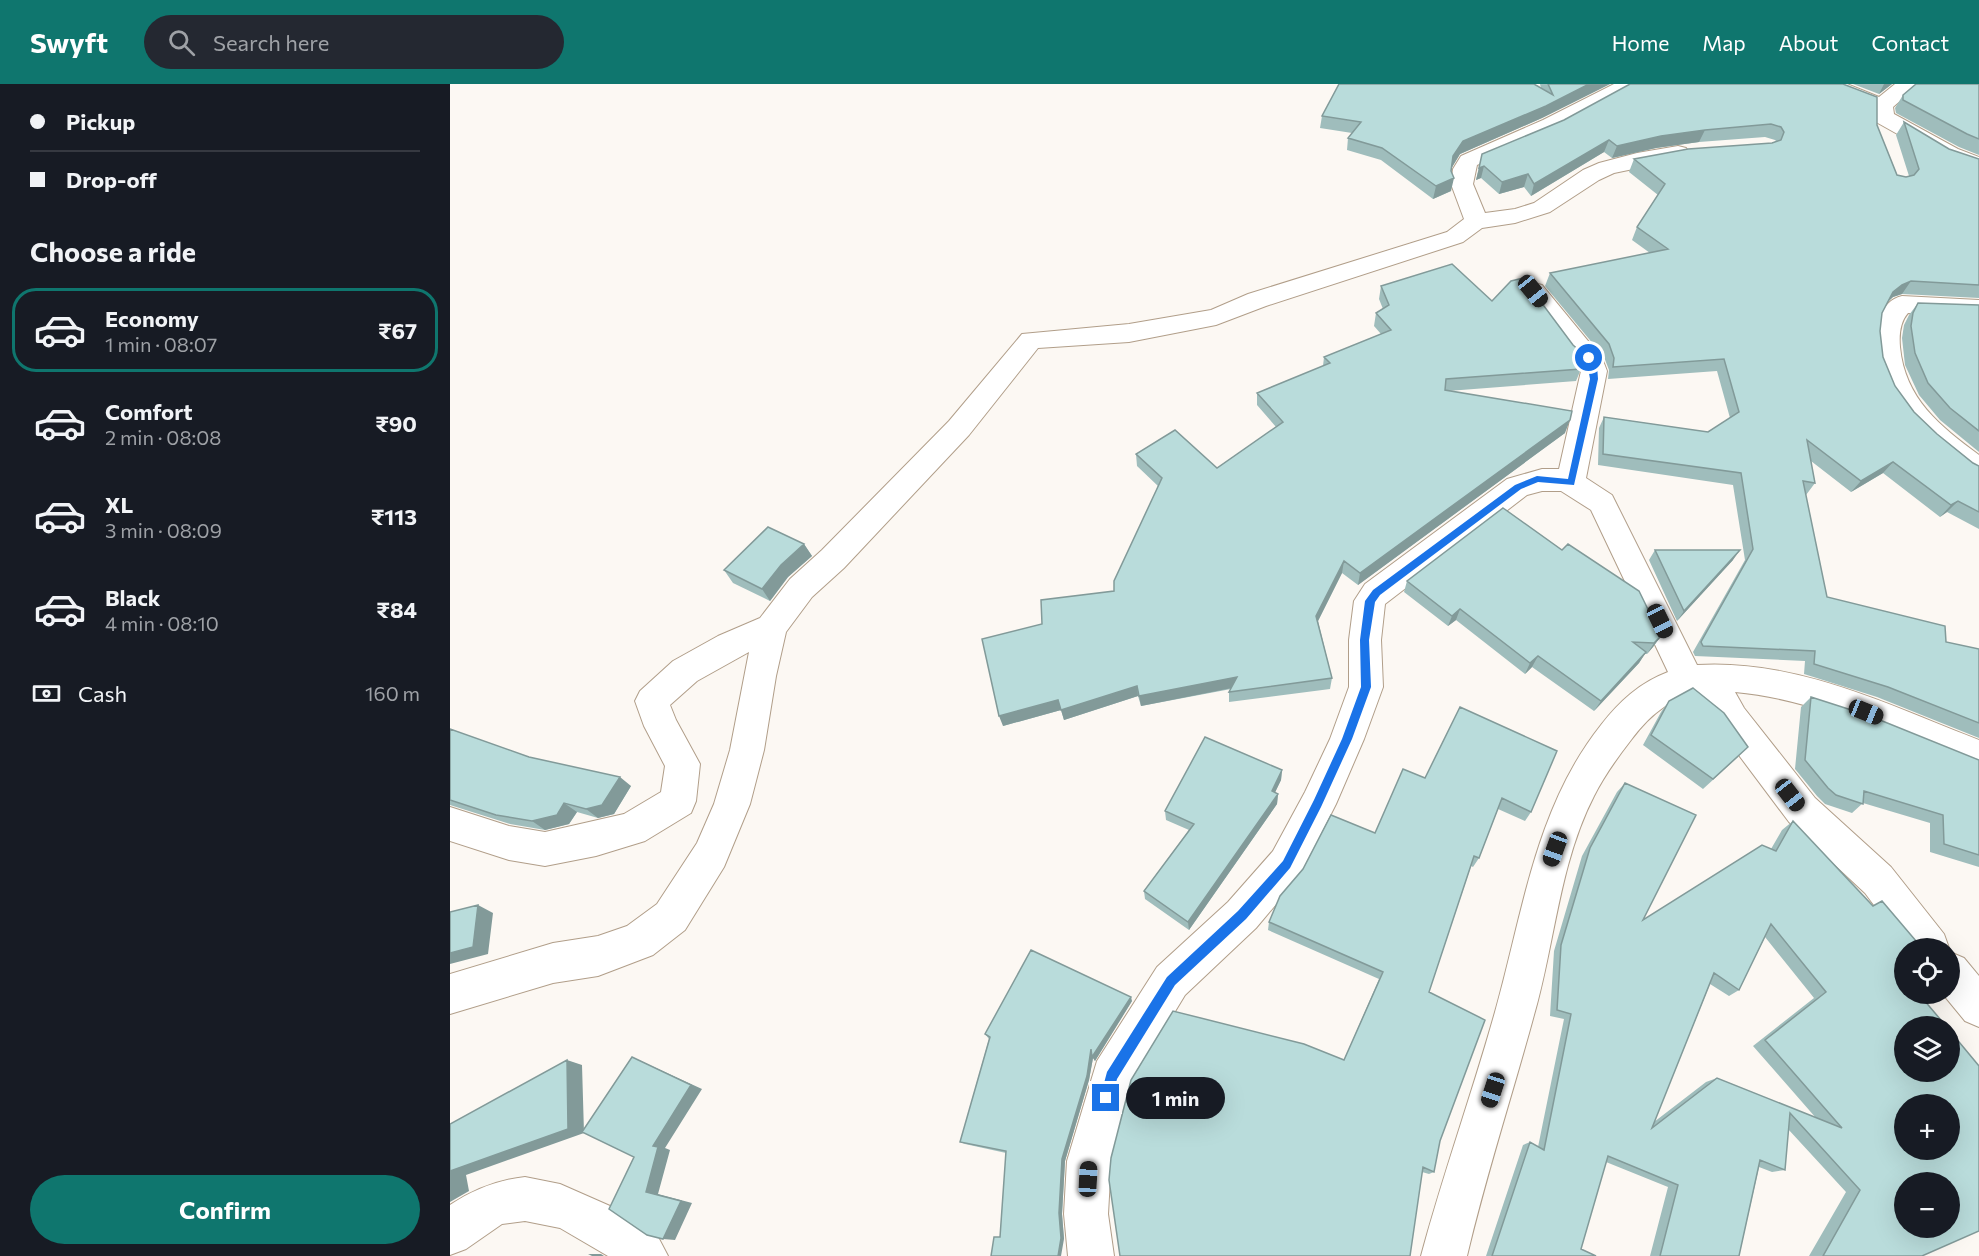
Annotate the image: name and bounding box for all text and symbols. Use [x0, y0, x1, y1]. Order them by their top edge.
search box [144, 15, 564, 69]
text: Swyft [30, 25, 108, 59]
icon: search [165, 26, 198, 59]
text: Search here [213, 29, 329, 56]
text: Home [1612, 30, 1669, 55]
text: Map [1702, 30, 1746, 55]
text: About [1779, 30, 1838, 55]
text: Contact [1871, 30, 1949, 55]
text: Pickup [66, 108, 135, 135]
text: Drop-off [66, 166, 157, 193]
text: Choose a ride [30, 235, 196, 268]
car [1515, 271, 1551, 311]
icon: car [33, 303, 87, 357]
text: Economy [105, 305, 199, 332]
text: ₹67 [378, 317, 417, 344]
text: 1 min · 08:07 [105, 332, 217, 356]
route start [1575, 344, 1602, 371]
icon: car [33, 396, 87, 450]
text: Comfort [105, 398, 193, 425]
text: ₹90 [375, 410, 417, 437]
text: 2 min · 08:08 [105, 425, 221, 449]
icon: car [33, 489, 87, 543]
text: XL [105, 491, 133, 518]
text: ₹113 [371, 503, 417, 530]
text: 3 min · 08:09 [105, 518, 222, 542]
icon: car [33, 582, 87, 636]
text: Black [105, 584, 160, 611]
text: ₹84 [376, 596, 417, 623]
car [1644, 601, 1676, 641]
text: 4 min · 08:10 [105, 611, 219, 635]
icon: cash [30, 677, 63, 710]
text: Cash [78, 680, 127, 707]
text: 160 m [365, 681, 420, 705]
car [1846, 697, 1886, 727]
car [1772, 775, 1808, 815]
car [1540, 829, 1570, 869]
map controls [1894, 938, 1960, 1238]
button: locate [1894, 938, 1960, 1004]
button: layers [1894, 1016, 1960, 1082]
car [1479, 1070, 1507, 1110]
callout: 1 min [1127, 1077, 1226, 1119]
route end [1092, 1084, 1119, 1111]
text: 1 min [1152, 1086, 1199, 1110]
button: + [1894, 1094, 1960, 1160]
car [1078, 1161, 1098, 1197]
button: − [1894, 1172, 1960, 1238]
button: Confirm [30, 1175, 420, 1244]

